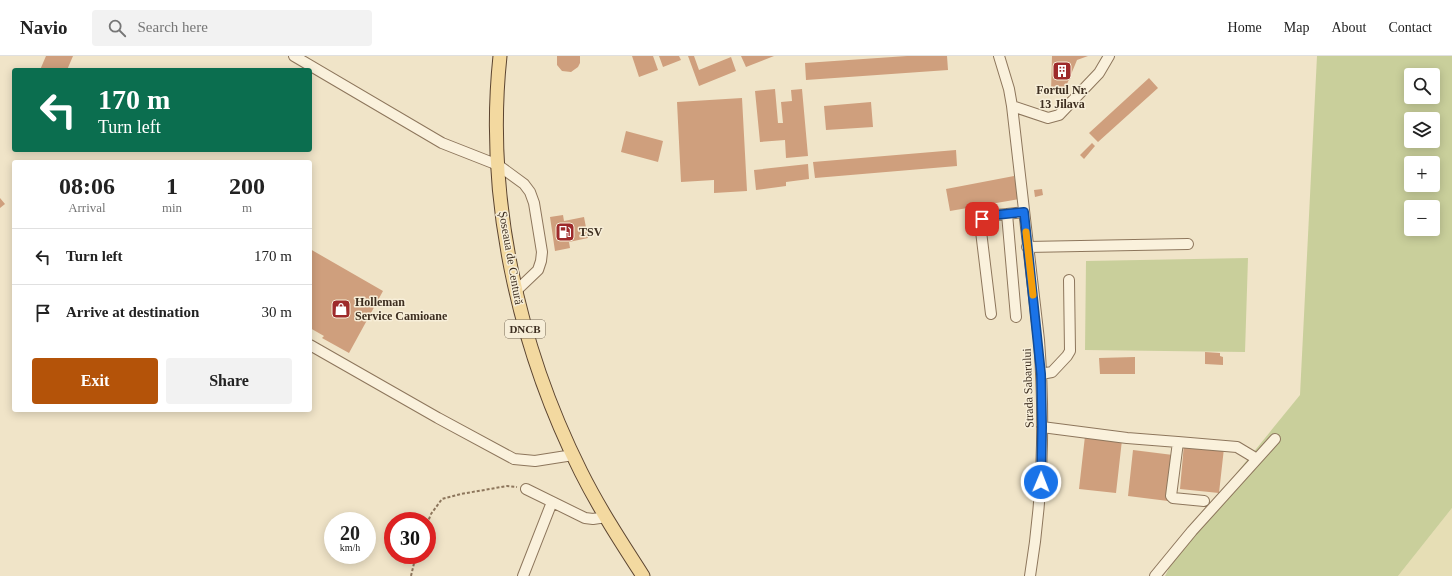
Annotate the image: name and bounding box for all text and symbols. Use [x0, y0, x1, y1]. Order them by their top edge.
search box [92, 10, 372, 46]
text: Navio [20, 17, 68, 38]
icon: search [106, 17, 128, 39]
text: Search here [138, 19, 208, 35]
text: Home [1228, 20, 1262, 35]
text: Map [1284, 20, 1309, 35]
text: About [1331, 20, 1366, 35]
text: Contact [1388, 20, 1432, 35]
building icon: Fortul Nr. 13 Jilava [1051, 60, 1073, 82]
map controls [1404, 68, 1440, 236]
button: search [1404, 68, 1440, 104]
place label: Fortul Nr. 13 Jilava [1036, 83, 1088, 111]
icon: left [32, 84, 84, 136]
text: 170 m [98, 84, 170, 115]
button: layers [1404, 112, 1440, 148]
text: Turn left [98, 117, 161, 137]
button: + [1404, 156, 1440, 192]
text: 08:06 [59, 173, 115, 199]
text: 1 [166, 173, 178, 199]
text: 200 [229, 173, 265, 199]
text: Arrival [68, 200, 106, 215]
text: min [162, 200, 182, 215]
text: m [242, 200, 252, 215]
button: − [1404, 200, 1440, 236]
pin [965, 202, 999, 236]
icon: arrive [971, 208, 993, 230]
street label: Șoseaua de Centură [496, 210, 526, 306]
fuel station icon: TSV [554, 221, 576, 243]
place label: TSV [579, 225, 603, 239]
icon: left [32, 246, 54, 268]
text: Turn left [66, 248, 123, 264]
text: 170 m [254, 248, 292, 264]
place label: Holleman Service Camioane [355, 295, 448, 323]
shop icon: Holleman Service Camioane [330, 298, 352, 320]
icon: arrive [32, 302, 54, 324]
text: Arrive at destination [66, 304, 199, 320]
text: 30 m [262, 304, 292, 320]
road number: DNCB [505, 320, 545, 338]
street label: Strada Sabarului [1020, 347, 1036, 428]
button: Exit [32, 358, 158, 404]
button: Share [166, 358, 292, 404]
position arrow [1020, 461, 1062, 503]
speed limit sign: 30 [384, 512, 436, 564]
text: 20 [340, 522, 360, 544]
text: km/h [340, 542, 360, 553]

